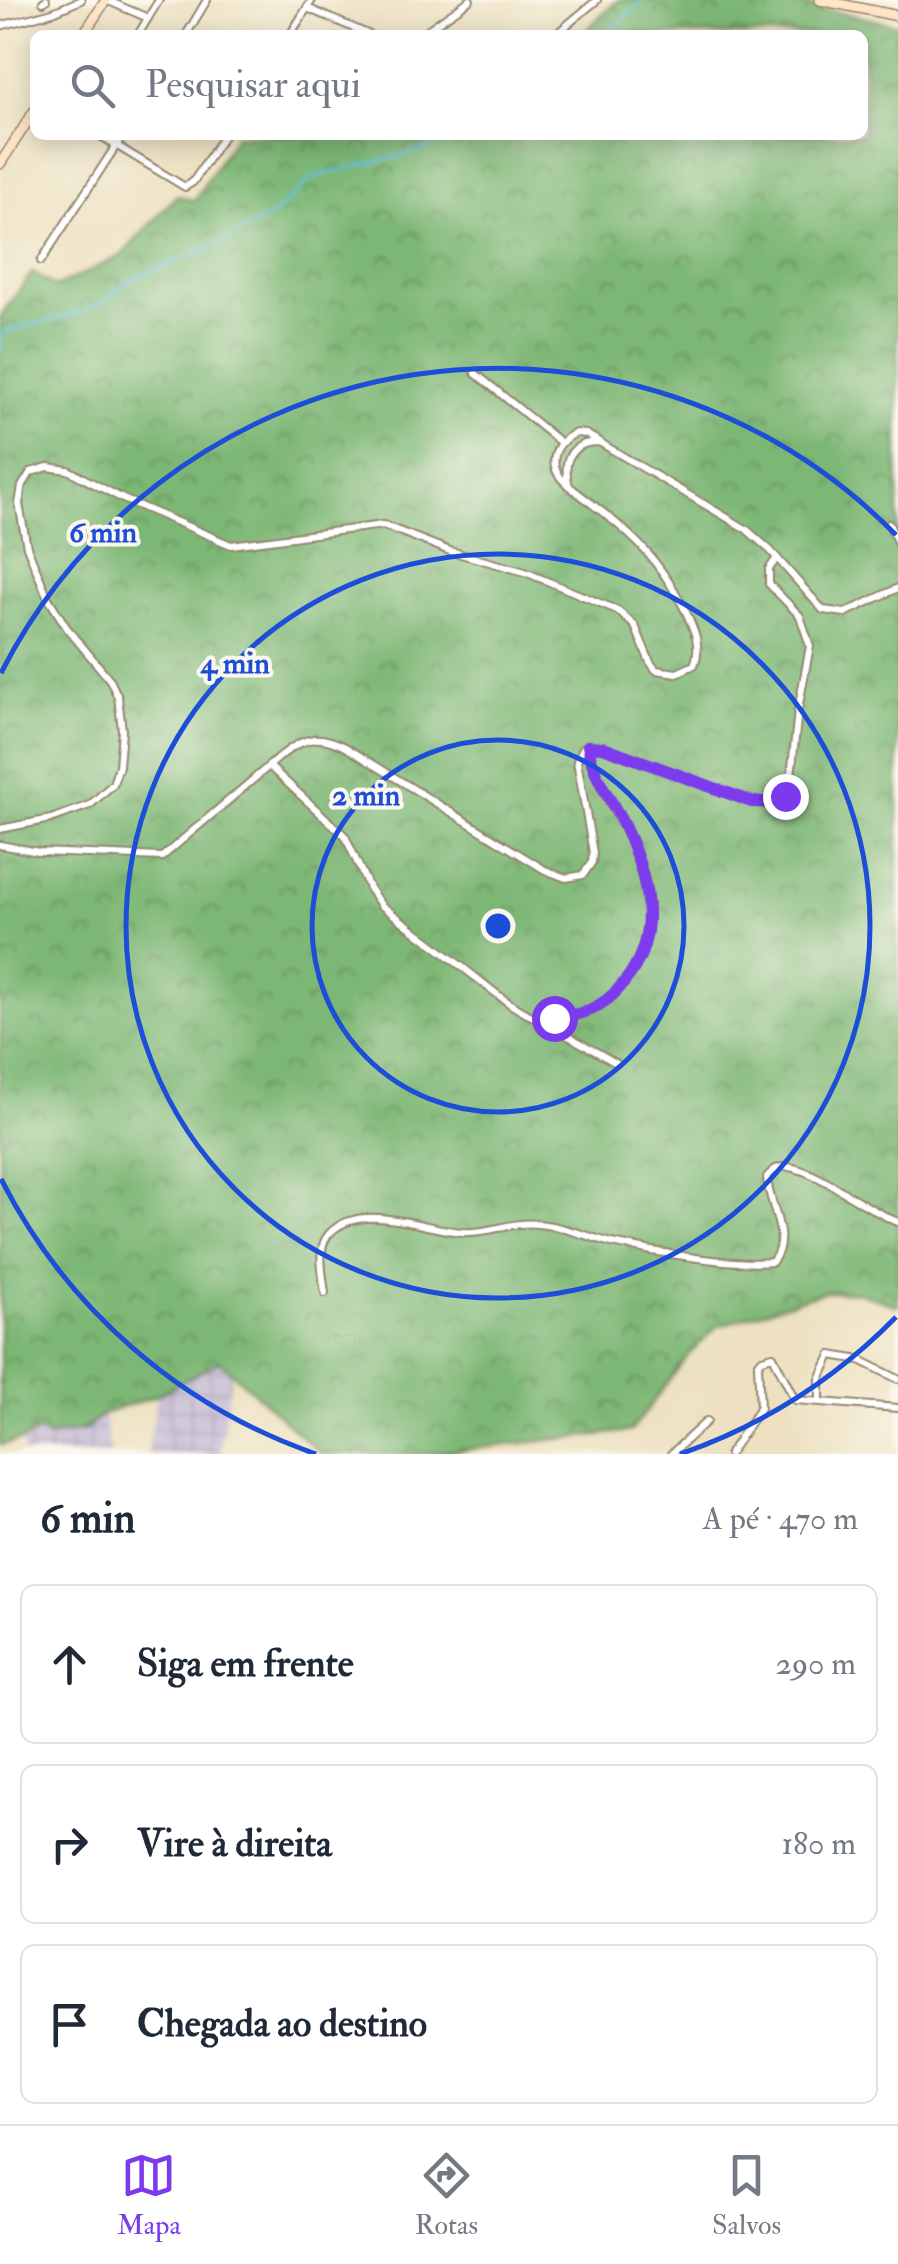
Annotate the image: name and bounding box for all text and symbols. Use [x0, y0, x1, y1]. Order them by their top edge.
search box [30, 30, 868, 140]
icon: search [65, 58, 120, 113]
text: Pesquisar aqui [145, 61, 361, 109]
text: 6 min [69, 514, 138, 551]
text: 4 min [199, 645, 270, 682]
route end [763, 774, 809, 820]
text: 2 min [332, 777, 401, 814]
centre of rings [480, 908, 516, 944]
route start [532, 996, 578, 1042]
text: 6 min [40, 1493, 135, 1545]
text: A pé · 470 m [703, 1499, 858, 1539]
icon: ahead [42, 1637, 97, 1692]
text: Siga em frente [137, 1640, 354, 1688]
text: 290 m [775, 1644, 856, 1684]
icon: right [42, 1817, 97, 1872]
text: Vire à direita [137, 1820, 332, 1868]
text: 180 m [782, 1824, 856, 1864]
icon: arrive [42, 1997, 97, 2052]
text: Chegada ao destino [137, 2000, 427, 2048]
tab: Mapa [117, 2148, 181, 2243]
tab: Rotas [415, 2148, 478, 2243]
tab: Salvos [712, 2148, 781, 2243]

